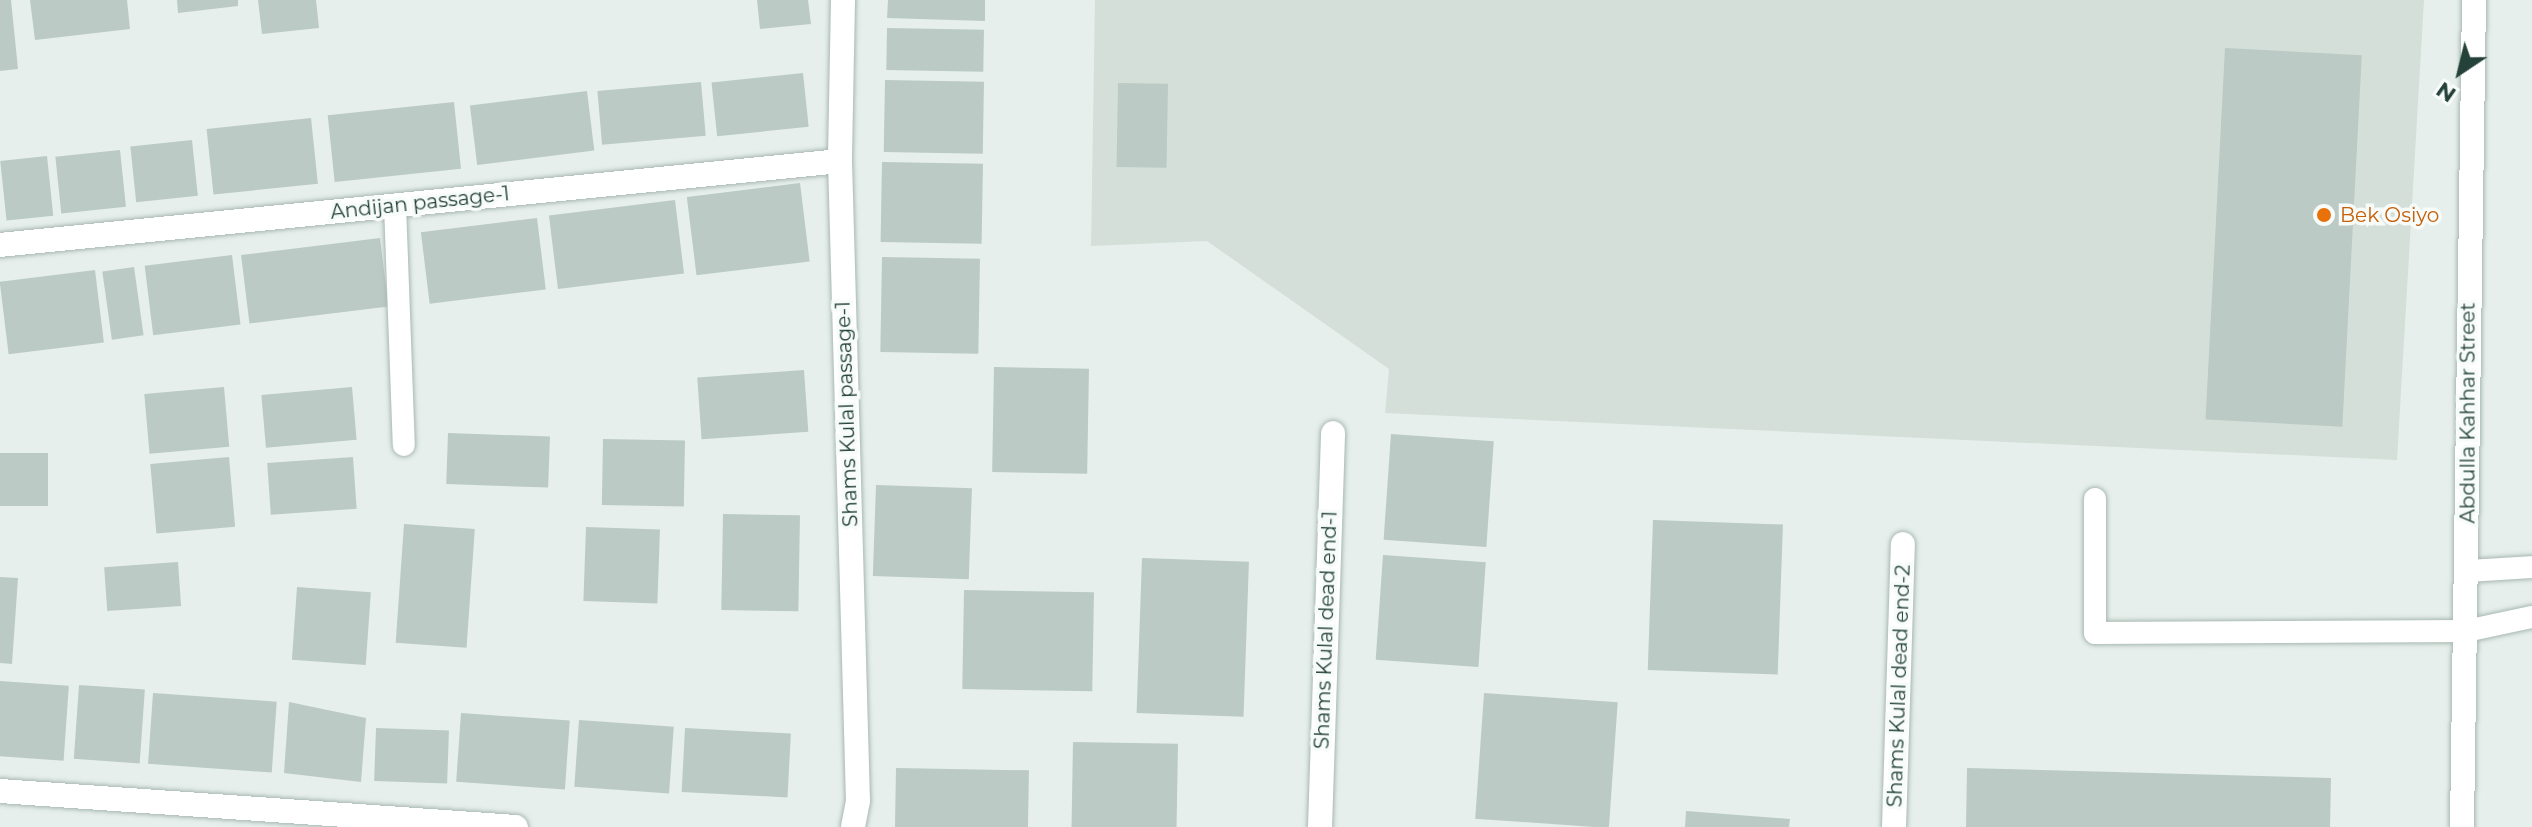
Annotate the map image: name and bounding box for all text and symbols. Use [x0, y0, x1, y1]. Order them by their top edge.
north arrow [2420, 32, 2500, 112]
text: N [2431, 76, 2461, 108]
street label: Andijan passage-1 [329, 182, 511, 224]
place label: Bek Osiyo [2340, 203, 2439, 227]
marker: Bek Osiyo [2315, 206, 2333, 224]
street label: Shams Kulal passage-1 [831, 301, 863, 527]
street label: Abdulla Kahhar Street [2456, 302, 2480, 524]
street label: Shams Kulal dead end-1 [1310, 510, 1342, 750]
street label: Shams Kulal dead end-2 [1883, 564, 1915, 808]

